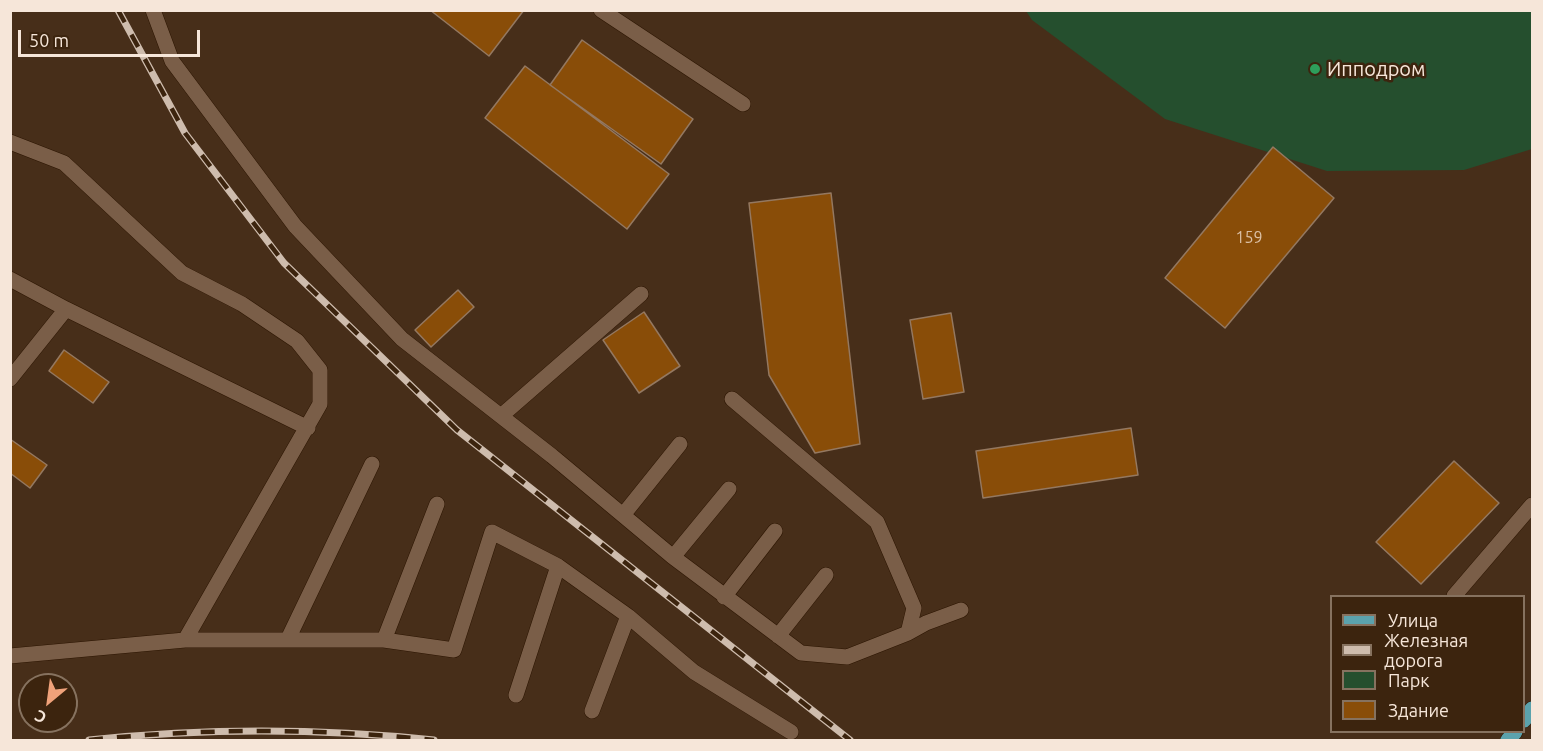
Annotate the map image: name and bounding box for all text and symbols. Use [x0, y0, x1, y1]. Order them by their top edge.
scale bar [21, 18, 202, 56]
text: 50 m [29, 30, 69, 50]
place label: Ипподром [1327, 57, 1426, 81]
marker: Ипподром [1308, 62, 1322, 76]
house number: 159 [1235, 228, 1263, 248]
legend [1330, 595, 1525, 733]
text: Улица [1388, 610, 1438, 630]
text: Железная дорога [1384, 630, 1468, 670]
text: Парк [1388, 670, 1429, 690]
north arrow [18, 673, 78, 733]
text: Здание [1388, 700, 1449, 720]
text: С [31, 707, 49, 727]

